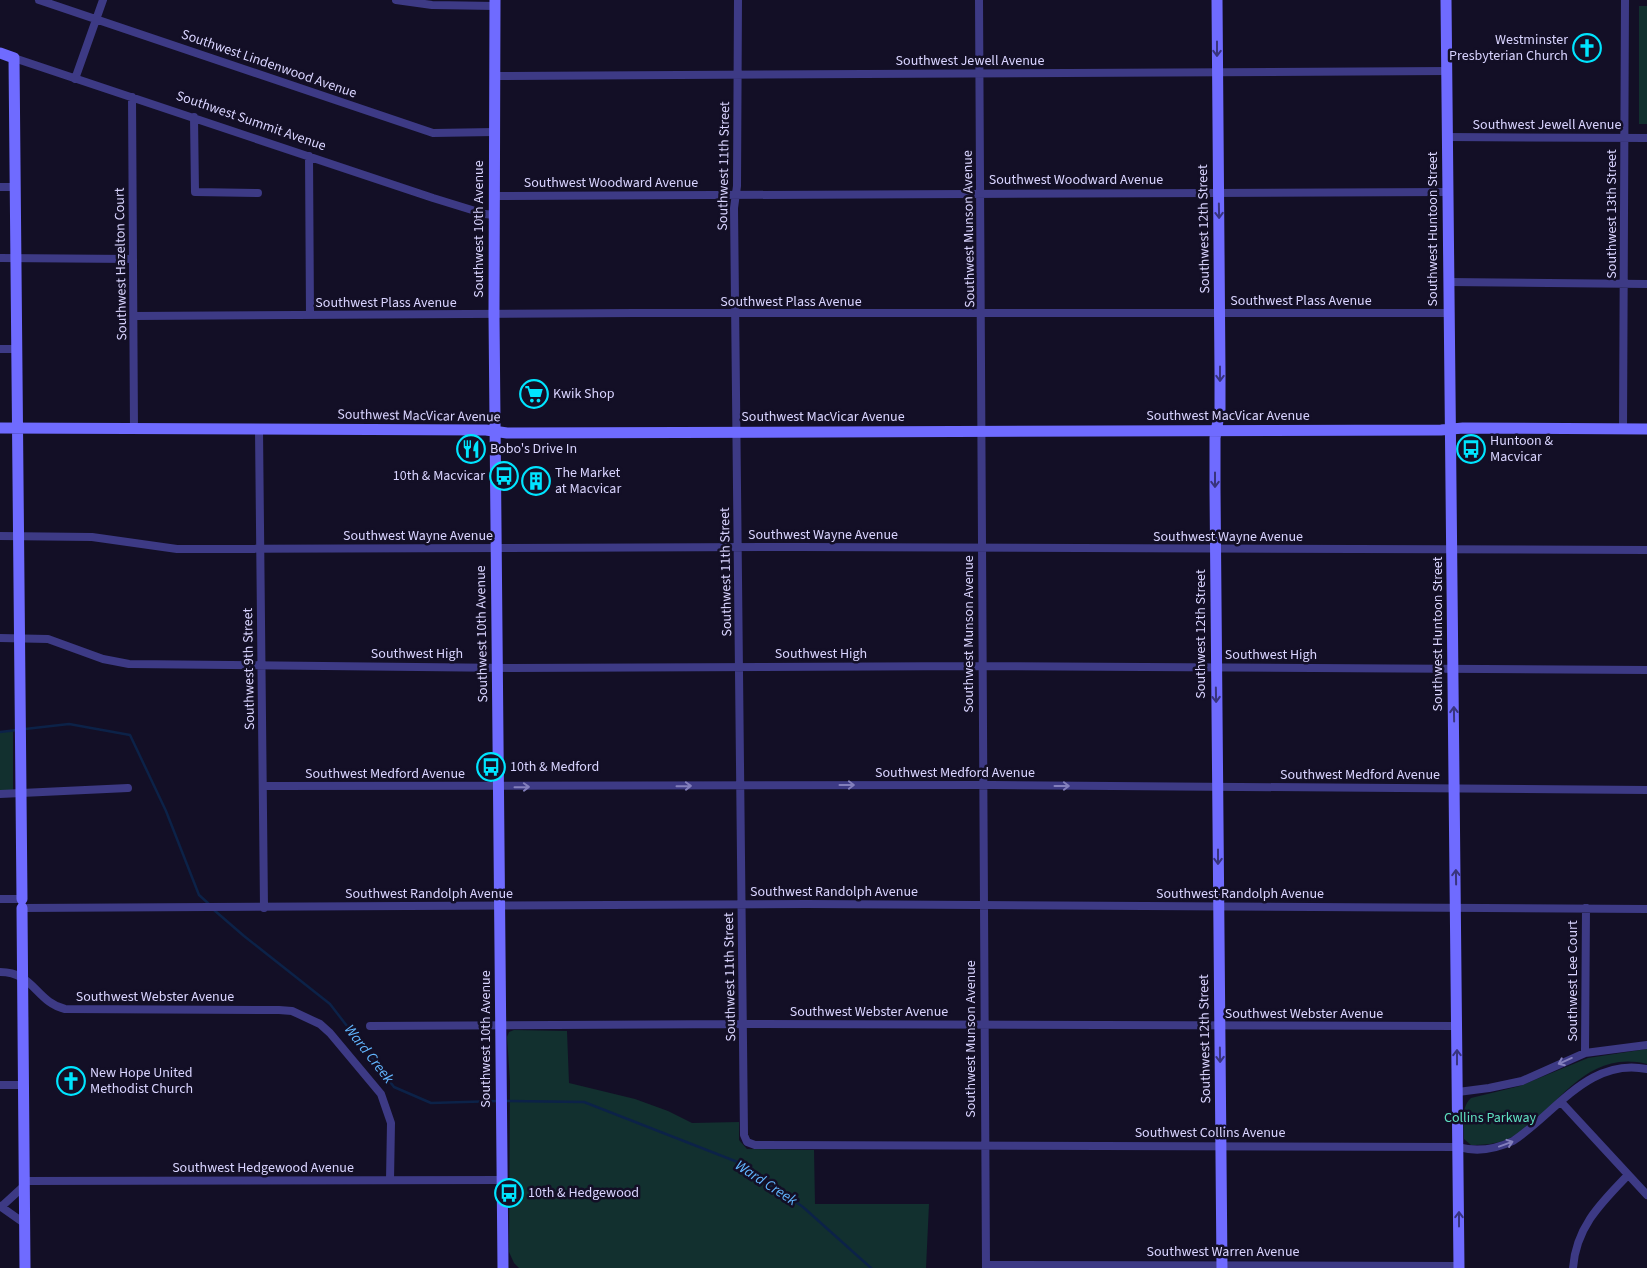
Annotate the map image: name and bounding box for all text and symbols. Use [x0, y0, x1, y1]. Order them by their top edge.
street label: Southwest Lindenwood Avenue [179, 25, 359, 103]
place label: Westminster Presbyterian Church [1449, 30, 1568, 66]
church icon: Westminster Presbyterian Church [1572, 33, 1602, 63]
one-way arrow [1212, 40, 1222, 57]
street label: Southwest Jewell Avenue [896, 51, 1044, 71]
street label: Southwest Summit Avenue [173, 86, 329, 156]
street label: Southwest 11th Street [713, 101, 735, 231]
street label: Southwest Jewell Avenue [1473, 115, 1621, 135]
street label: Southwest 13th Street [1602, 149, 1622, 279]
street label: Southwest Munson Avenue [958, 150, 980, 308]
street label: Southwest Huntoon Street [1423, 151, 1443, 306]
street label: Southwest 10th Avenue [469, 160, 489, 298]
street label: Southwest 12th Street [1193, 164, 1215, 294]
street label: Southwest Woodward Avenue [989, 170, 1163, 190]
street label: Southwest Woodward Avenue [524, 173, 698, 193]
street label: Southwest Hazelton Court [110, 187, 132, 341]
one-way arrow [1214, 202, 1224, 219]
street label: Southwest Plass Avenue [1230, 291, 1372, 311]
street label: Southwest Plass Avenue [720, 292, 862, 312]
street label: Southwest Plass Avenue [315, 293, 457, 313]
one-way arrow [1215, 365, 1225, 381]
supermarket icon: Kwik Shop [519, 379, 549, 409]
place label: Kwik Shop [553, 384, 615, 404]
street label: Southwest MacVicar Avenue [337, 405, 501, 427]
street label: Southwest MacVicar Avenue [1146, 406, 1310, 426]
street label: Southwest MacVicar Avenue [741, 407, 905, 427]
place label: Huntoon & Macvicar [1490, 431, 1554, 467]
restaurant icon: Bobo's Drive In [456, 434, 486, 464]
bus stop icon: Huntoon & Macvicar [1456, 434, 1486, 464]
place label: Bobo's Drive In [490, 439, 577, 459]
bus stop icon: 10th & Macvicar [489, 461, 519, 491]
place label: The Market at Macvicar [555, 463, 621, 499]
place label: 10th & Macvicar [393, 466, 485, 486]
building icon: The Market at Macvicar [521, 466, 551, 496]
one-way arrow [1210, 472, 1220, 488]
street label: Southwest 11th Street [715, 507, 737, 637]
street label: Southwest Wayne Avenue [748, 525, 898, 545]
street label: Southwest Wayne Avenue [343, 526, 493, 546]
street label: Southwest Wayne Avenue [1153, 527, 1303, 547]
street label: Southwest Munson Avenue [959, 555, 979, 713]
street label: Southwest Huntoon Street [1428, 556, 1448, 711]
street label: Southwest 10th Avenue [471, 565, 493, 703]
street label: Southwest 12th Street [1191, 569, 1211, 699]
street label: Southwest 9th Street [238, 607, 260, 730]
street label: Southwest High [371, 644, 463, 664]
street label: Southwest High [775, 644, 867, 664]
street label: Southwest High [1225, 645, 1317, 665]
one-way arrow [1211, 686, 1221, 703]
one-way arrow [1449, 707, 1458, 723]
bus stop icon: 10th & Medford [476, 752, 506, 782]
place label: 10th & Medford [510, 757, 599, 777]
street label: Southwest Medford Avenue [875, 763, 1035, 783]
street label: Southwest Medford Avenue [305, 764, 465, 784]
street label: Southwest Medford Avenue [1280, 765, 1440, 785]
one-way arrow [838, 780, 855, 790]
one-way arrow [676, 781, 692, 791]
one-way arrow [1054, 781, 1070, 791]
one-way arrow [514, 782, 530, 792]
one-way arrow [1213, 849, 1223, 865]
one-way arrow [1451, 869, 1461, 886]
street label: Southwest Randolph Avenue [750, 882, 918, 902]
street label: Southwest Randolph Avenue [345, 884, 513, 904]
street label: Southwest Randolph Avenue [1156, 884, 1324, 904]
street label: Southwest 11th Street [719, 912, 741, 1042]
street label: Southwest Lee Court [1563, 920, 1583, 1042]
street label: Southwest Munson Avenue [961, 960, 981, 1118]
street label: Southwest 10th Avenue [476, 970, 496, 1108]
street label: Southwest 12th Street [1194, 974, 1216, 1104]
street label: Southwest Webster Avenue [76, 987, 234, 1007]
street label: Southwest Webster Avenue [790, 1002, 948, 1022]
street label: Southwest Webster Avenue [1225, 1004, 1383, 1024]
water label: Ward Creek [339, 1020, 399, 1089]
one-way arrow [1215, 1046, 1225, 1062]
one-way arrow [1452, 1049, 1462, 1066]
one-way arrow [1558, 1057, 1573, 1066]
place label: New Hope United Methodist Church [90, 1063, 193, 1099]
church icon: New Hope United Methodist Church [56, 1066, 86, 1096]
park label: Collins Parkway [1444, 1108, 1537, 1128]
street label: Southwest Collins Avenue [1135, 1123, 1285, 1143]
one-way arrow [1497, 1139, 1513, 1148]
water label: Ward Creek [731, 1155, 802, 1211]
street label: Southwest Hedgewood Avenue [172, 1158, 354, 1178]
bus stop icon: 10th & Hedgewood [494, 1178, 524, 1208]
place label: 10th & Hedgewood [528, 1183, 639, 1203]
one-way arrow [1454, 1212, 1464, 1228]
street label: Southwest Warren Avenue [1146, 1242, 1300, 1262]

